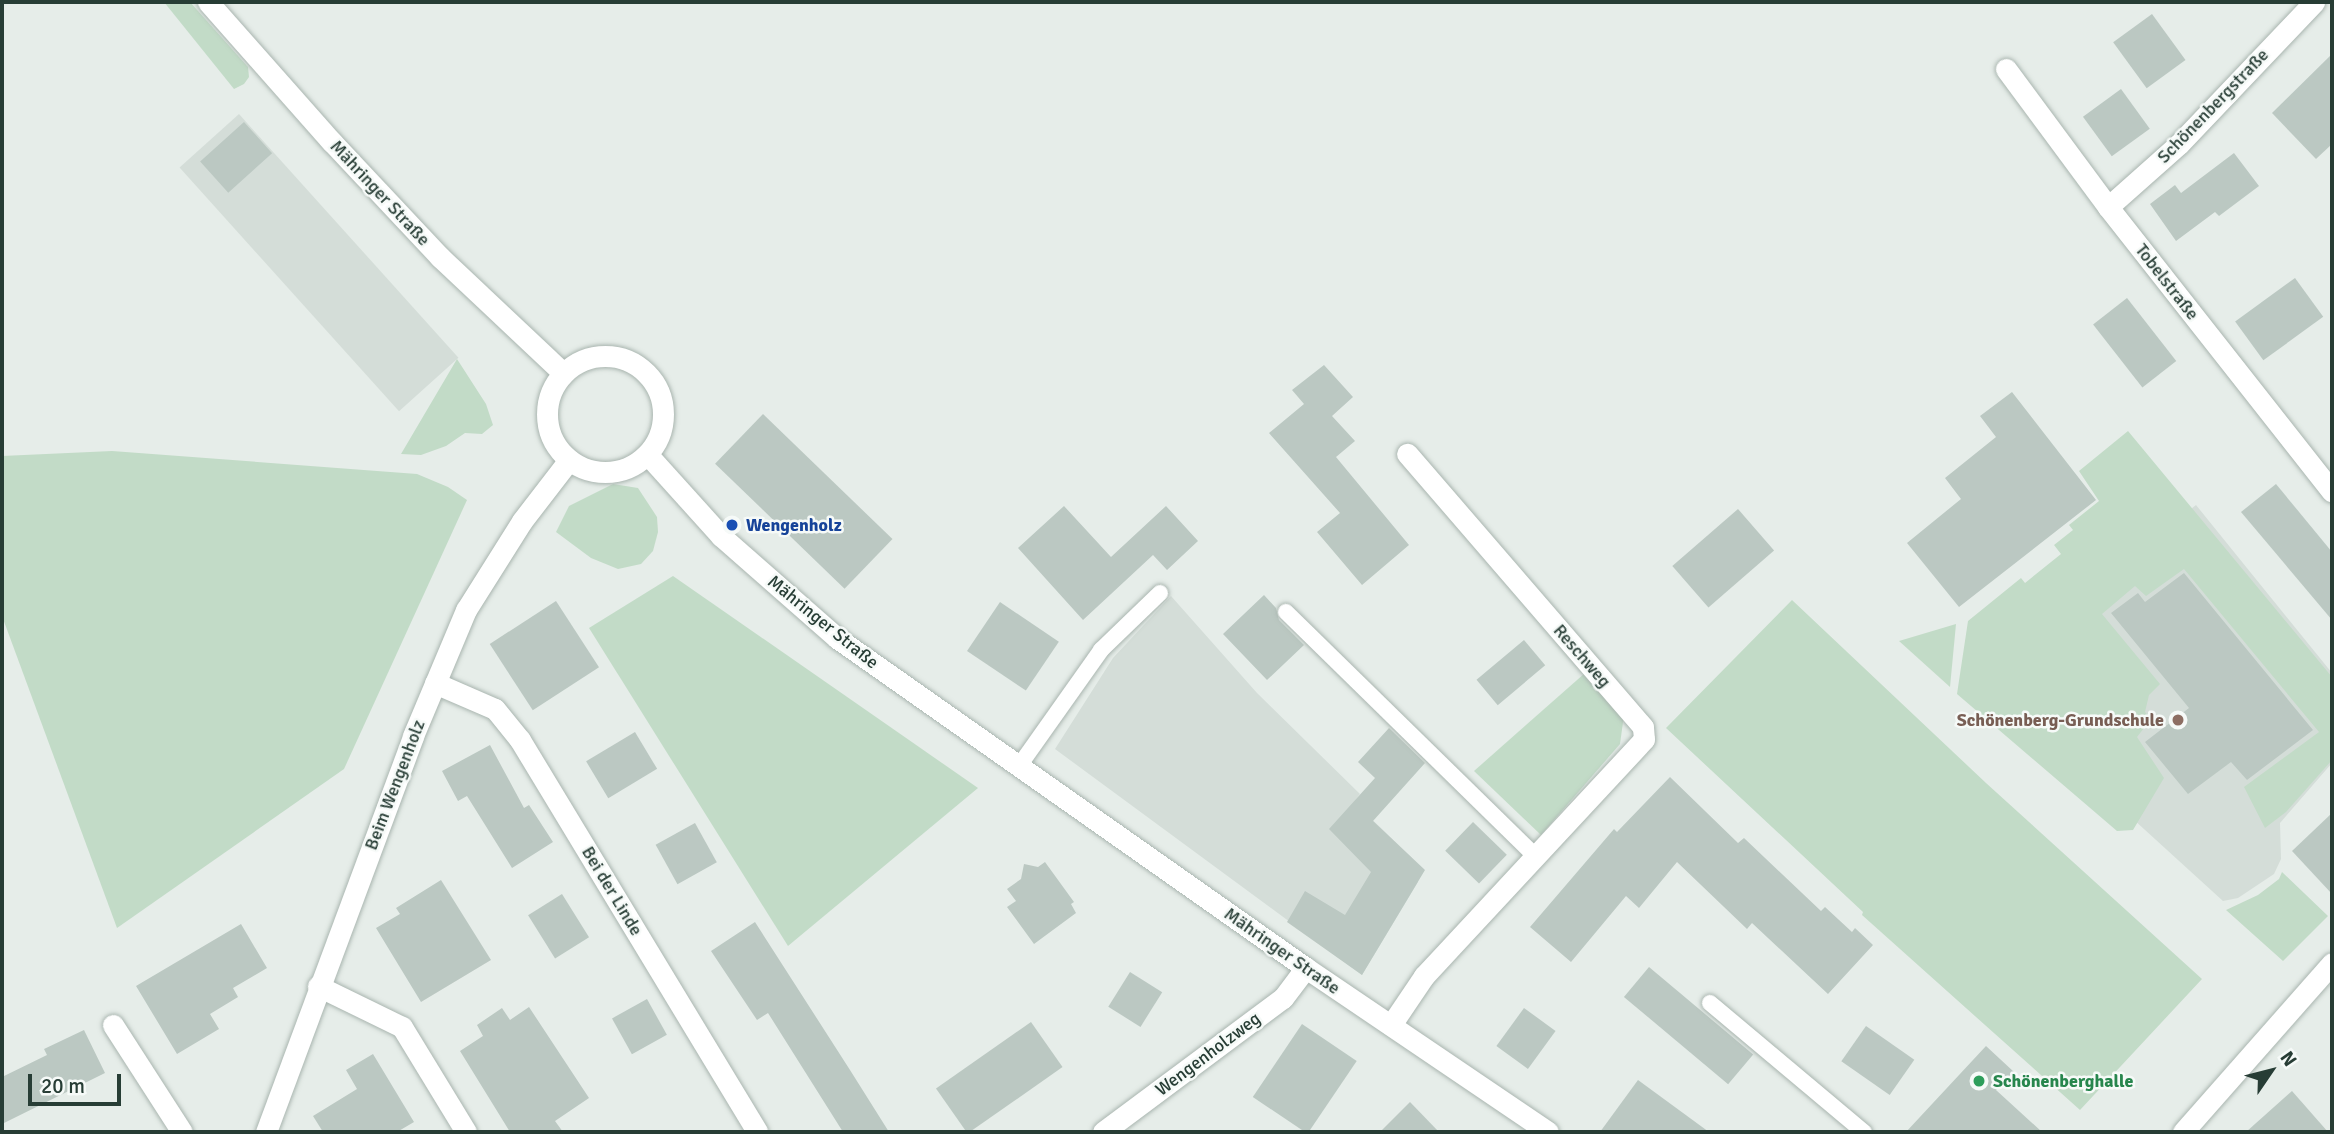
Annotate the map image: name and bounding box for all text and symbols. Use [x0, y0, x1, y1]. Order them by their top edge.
street label: Schönenbergstraße [2153, 44, 2273, 168]
street label: Mähringer Straße [326, 136, 434, 250]
street label: Tobelstraße [2131, 240, 2203, 324]
place label: Wengenholz [746, 514, 842, 536]
marker: Wengenholz [724, 517, 740, 533]
street label: Mähringer Straße [763, 571, 883, 673]
street label: Reschweg [1549, 620, 1615, 692]
place label: Schönenberg-Grundschule [1957, 709, 2164, 731]
marker: Schönenberg-Grundschule [2170, 712, 2186, 728]
street label: Beim Wengenholz [360, 717, 430, 853]
street label: Bei der Linde [577, 843, 647, 939]
street label: Mähringer Straße [1220, 903, 1344, 999]
street label: Wengenholzweg [1151, 1008, 1265, 1100]
north arrow [2236, 1036, 2306, 1106]
text: N [2275, 1047, 2302, 1071]
scale bar [32, 1060, 124, 1104]
place label: Schönenberghalle [1993, 1070, 2133, 1092]
text: 20 m [41, 1073, 85, 1099]
marker: Schönenberghalle [1971, 1073, 1987, 1089]

